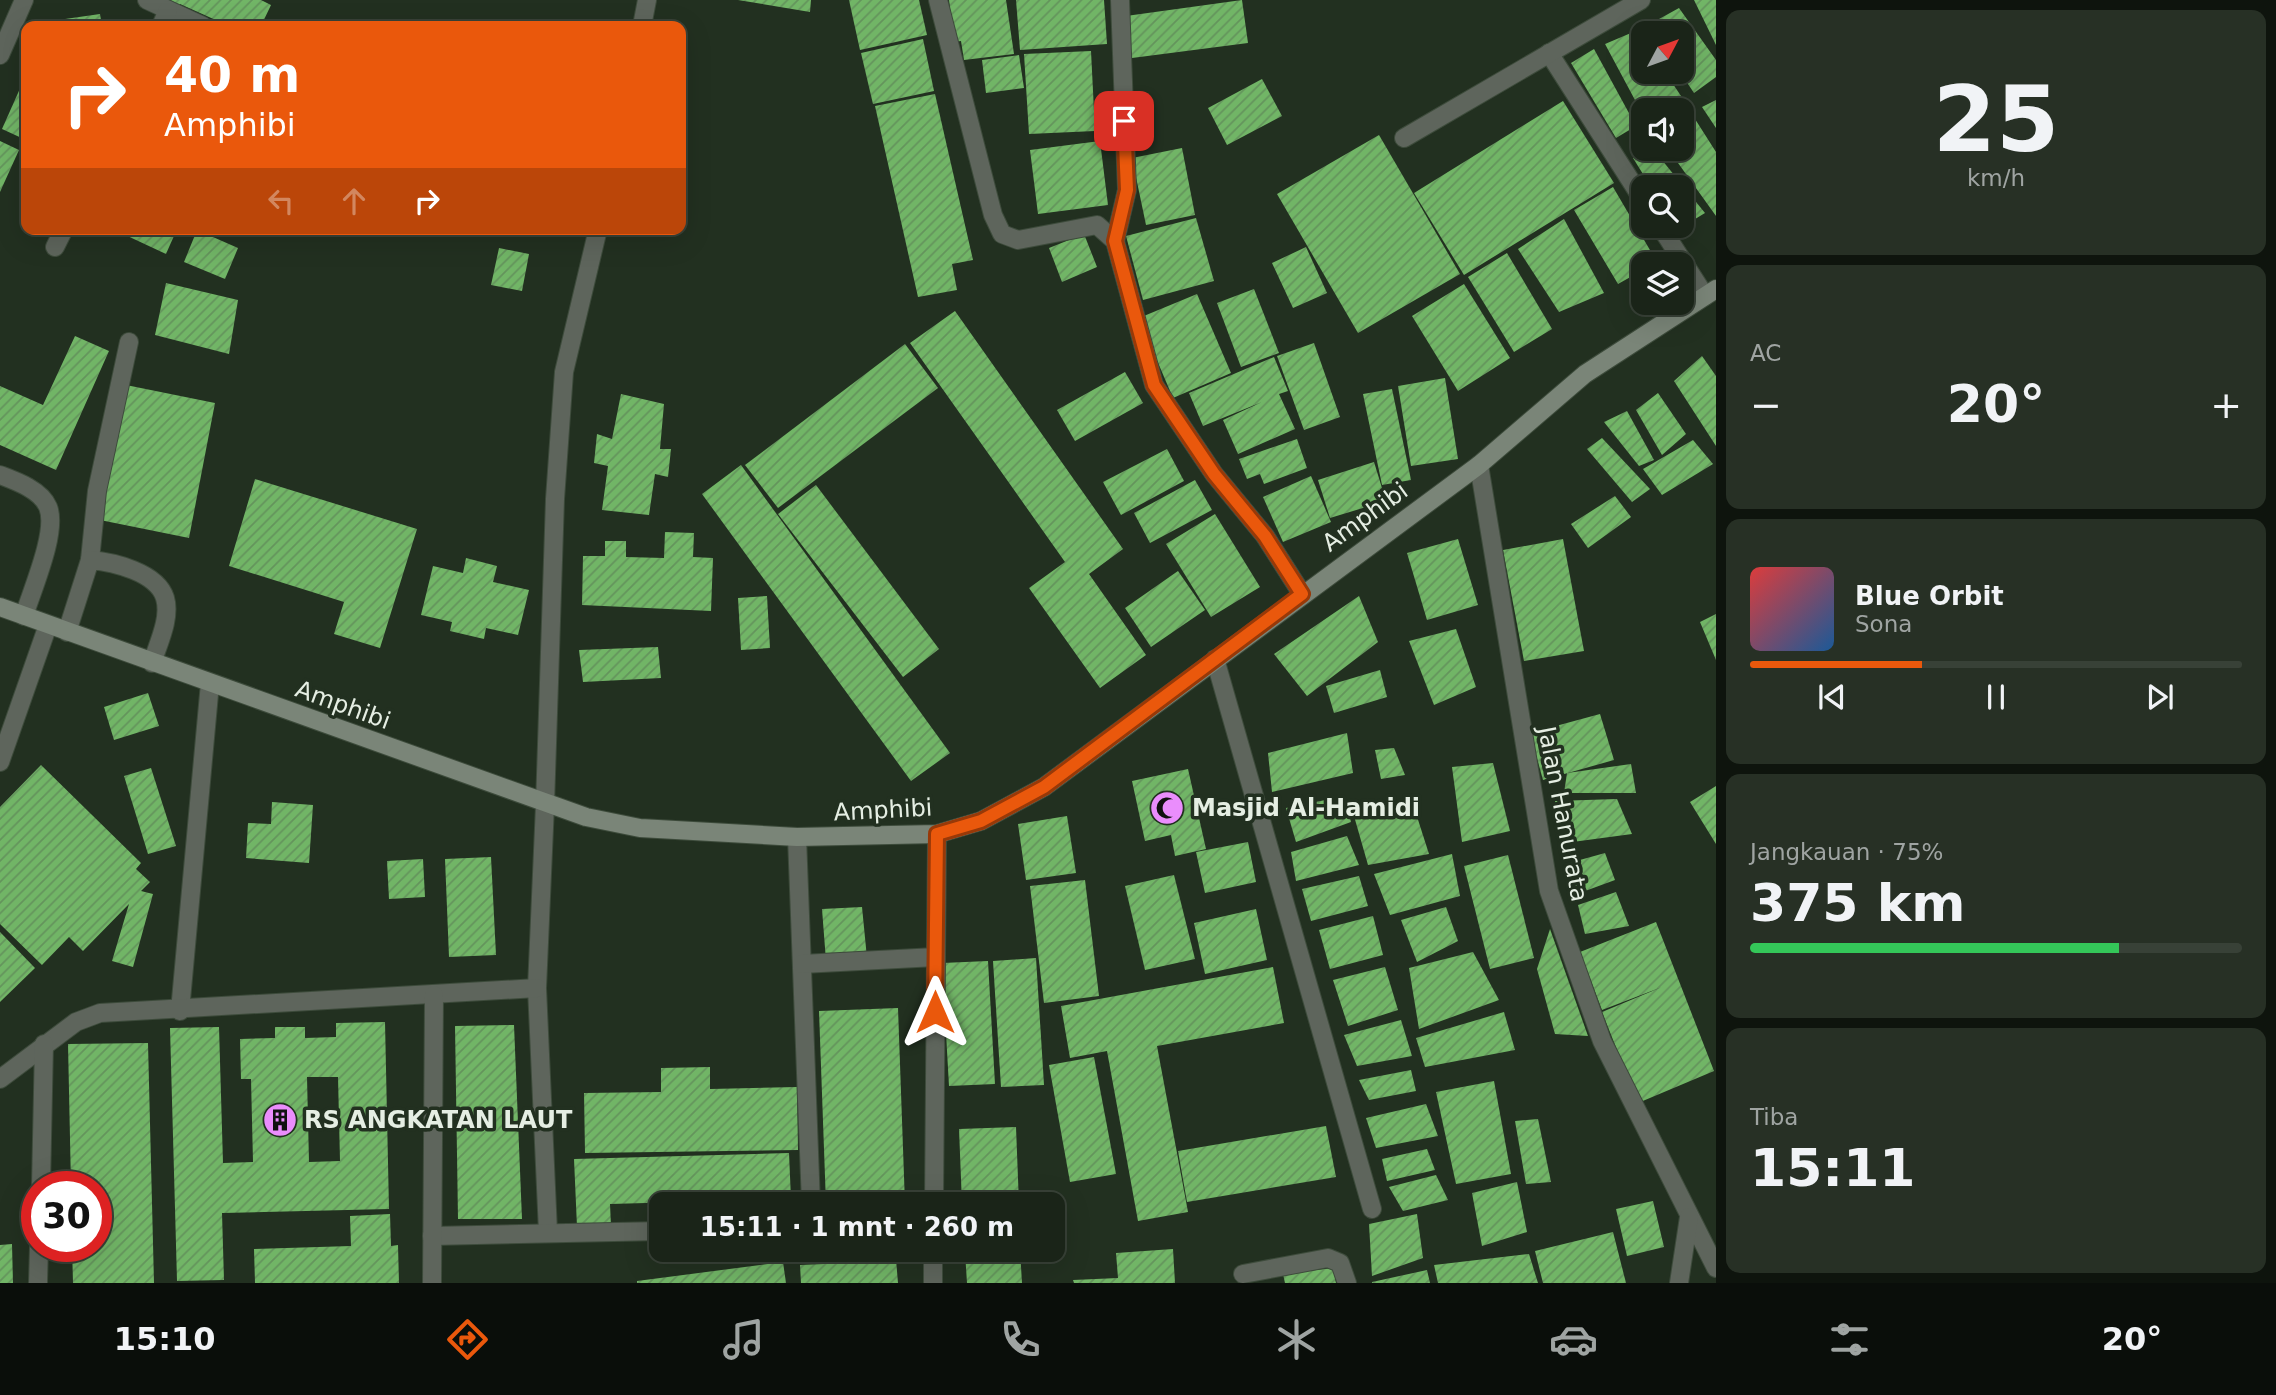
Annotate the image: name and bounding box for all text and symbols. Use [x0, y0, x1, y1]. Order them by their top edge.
north arrow [1631, 21, 1694, 84]
map controls [1631, 21, 1694, 315]
text: 40 m [164, 47, 300, 104]
icon: right [49, 49, 140, 140]
text: 25 [1933, 67, 2059, 172]
pin [1094, 91, 1154, 151]
button: sound [1631, 98, 1694, 161]
icon: arrive [1105, 102, 1143, 140]
text: Amphibi [164, 106, 296, 144]
text: km/h [1967, 165, 2025, 191]
button: search [1631, 175, 1694, 238]
icon: left [262, 182, 300, 220]
icon: ahead [335, 182, 373, 220]
icon: right [408, 182, 446, 220]
button: layers [1631, 252, 1694, 315]
text: AC [1750, 340, 1781, 366]
text: 20° [1947, 374, 2045, 434]
text: − [1750, 383, 1782, 427]
text: + [2210, 383, 2242, 427]
street label: Amphibi [1317, 477, 1413, 557]
text: Blue Orbit [1855, 581, 2004, 611]
text: Sona [1855, 611, 1912, 637]
street label: Amphibi [292, 675, 394, 735]
icon: previous [1813, 678, 1851, 716]
icon: pause [1977, 678, 2015, 716]
icon: next [2141, 678, 2179, 716]
street label: Jalan Hanurata [1532, 722, 1594, 904]
mosque icon: Masjid Al-Hamidi [1148, 789, 1186, 827]
street label: Amphibi [833, 793, 933, 827]
place label: Masjid Al-Hamidi [1192, 794, 1420, 822]
text: Jangkauan · 75% [1750, 839, 1943, 865]
text: 375 km [1750, 873, 1965, 933]
position arrow [898, 975, 972, 1049]
building icon: RS ANGKATAN LAUT [261, 1101, 299, 1139]
text: Tiba [1750, 1104, 1798, 1130]
place label: RS ANGKATAN LAUT [304, 1106, 573, 1134]
text: 15:11 [1750, 1138, 1916, 1198]
speed limit sign: 30 [21, 1171, 112, 1262]
text: 15:11 · 1 mnt · 260 m [700, 1212, 1014, 1242]
icon: directions [443, 1315, 492, 1364]
icon: music [719, 1315, 768, 1364]
icon: phone [996, 1315, 1045, 1364]
icon: climate [1272, 1315, 1321, 1364]
icon: car [1549, 1315, 1598, 1364]
icon: filters [1825, 1315, 1874, 1364]
text: 15:10 [114, 1320, 216, 1358]
text: 20° [2102, 1320, 2162, 1358]

